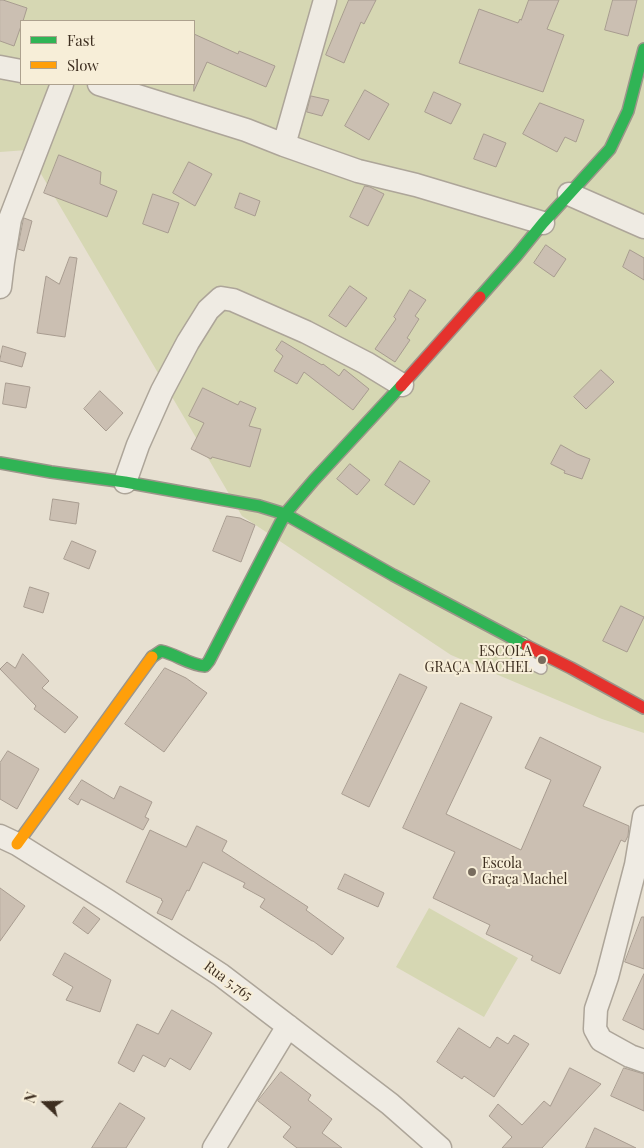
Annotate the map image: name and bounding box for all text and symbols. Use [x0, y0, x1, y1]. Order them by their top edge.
legend [20, 20, 195, 85]
text: Fast [67, 30, 95, 50]
text: Slow [67, 55, 99, 75]
place label: ESCOLA GRAÇA MACHEL [425, 644, 532, 676]
marker: ESCOLA GRAÇA MACHEL [536, 654, 548, 666]
place label: Escola Graça Machel [482, 856, 568, 889]
marker: Escola Graça Machel [466, 866, 478, 878]
street label: Rua 5.765 [201, 958, 255, 1004]
north arrow [20, 1078, 70, 1128]
text: N [20, 1089, 41, 1106]

